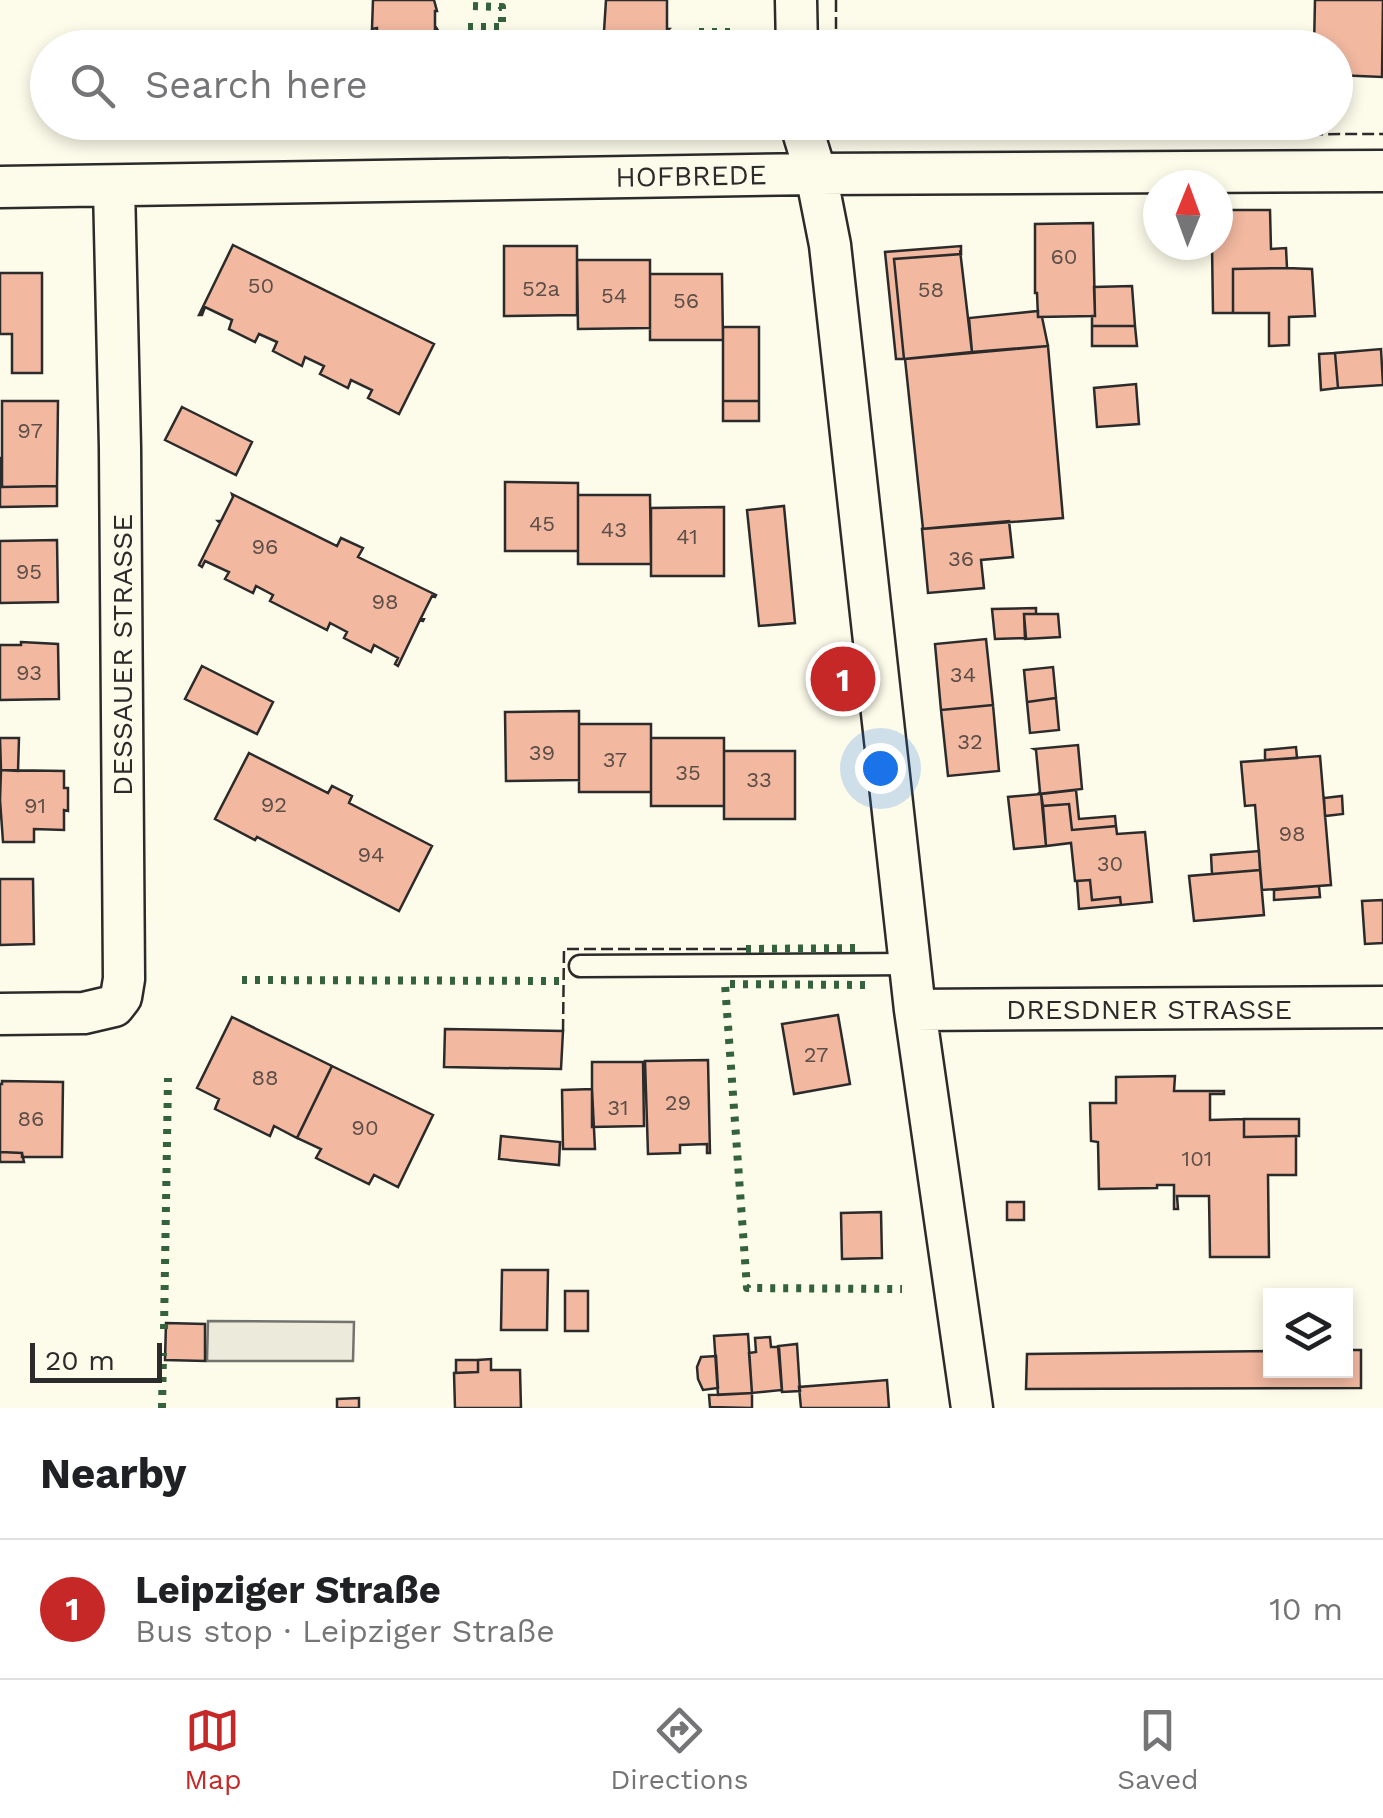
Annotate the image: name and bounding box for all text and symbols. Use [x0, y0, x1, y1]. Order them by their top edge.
search box [30, 30, 1353, 140]
icon: search [65, 58, 120, 113]
text: Search here [145, 63, 368, 107]
street label: HOFBREDE [615, 158, 767, 194]
north arrow [1143, 170, 1233, 260]
house number: 60 [1050, 244, 1078, 269]
house number: 50 [248, 273, 274, 298]
house number: 52a [522, 276, 560, 301]
house number: 58 [918, 277, 944, 302]
house number: 54 [601, 283, 627, 308]
house number: 56 [673, 288, 699, 313]
house number: 97 [17, 418, 43, 443]
house number: 45 [529, 511, 555, 536]
street label: DESSAUER STRASSE [106, 514, 139, 796]
house number: 43 [601, 517, 627, 542]
house number: 41 [676, 524, 698, 549]
house number: 96 [252, 534, 278, 559]
house number: 36 [948, 546, 974, 571]
house number: 95 [16, 559, 42, 584]
house number: 98 [371, 589, 399, 614]
pin: 1 [810, 642, 876, 716]
house number: 93 [16, 660, 42, 685]
house number: 34 [950, 662, 976, 687]
house number: 32 [957, 729, 983, 754]
house number: 39 [529, 740, 555, 765]
your location [855, 743, 906, 794]
house number: 37 [603, 747, 627, 772]
house number: 35 [675, 760, 701, 785]
house number: 33 [746, 767, 772, 792]
house number: 92 [261, 792, 287, 817]
house number: 91 [24, 793, 46, 818]
house number: 98 [1278, 821, 1306, 846]
house number: 94 [357, 842, 385, 867]
house number: 30 [1097, 851, 1123, 876]
street label: DRESDNER STRASSE [1006, 993, 1292, 1026]
house number: 27 [804, 1042, 828, 1067]
house number: 88 [251, 1065, 279, 1090]
house number: 29 [665, 1090, 691, 1115]
house number: 31 [607, 1095, 629, 1120]
house number: 86 [18, 1106, 44, 1131]
house number: 90 [351, 1115, 379, 1140]
house number: 101 [1182, 1146, 1212, 1171]
map controls [1263, 1288, 1353, 1378]
button: layers [1263, 1288, 1353, 1378]
scale bar [30, 1338, 162, 1382]
text: 20 m [45, 1344, 115, 1377]
text: Nearby [40, 1449, 187, 1498]
text: Leipziger Straße [135, 1568, 441, 1612]
text: 1 [66, 1590, 79, 1628]
text: 10 m [1269, 1590, 1343, 1628]
text: Bus stop · Leipziger Straße [135, 1612, 555, 1650]
tab: Map [184, 1703, 242, 1796]
tab: Directions [610, 1703, 749, 1796]
tab: Saved [1117, 1703, 1199, 1796]

